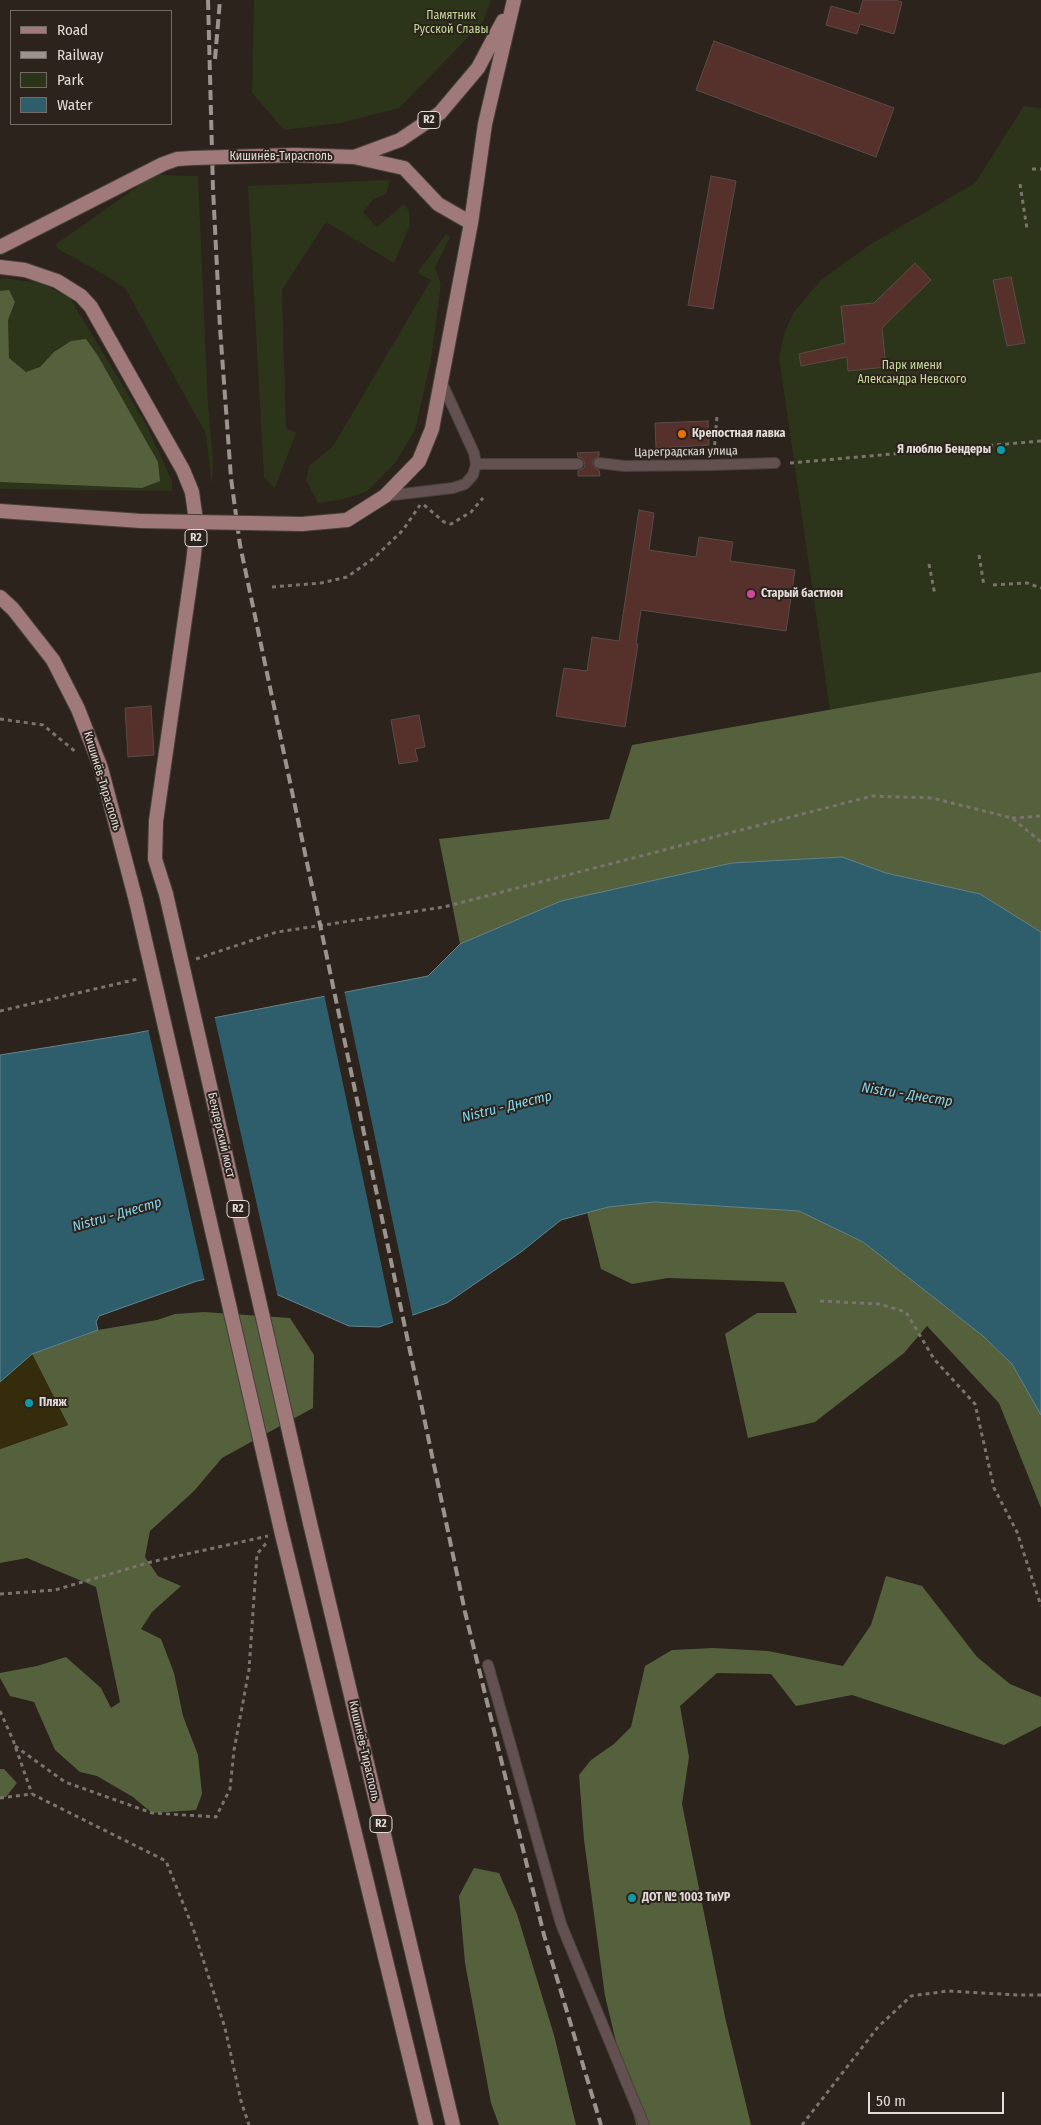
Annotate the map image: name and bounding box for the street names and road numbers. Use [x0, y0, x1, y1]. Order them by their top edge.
road number: R2 [418, 112, 440, 128]
street label: Кишинёв-Тирасполь [229, 150, 333, 164]
street label: Цареградская улица [634, 444, 738, 460]
road number: R2 [185, 530, 207, 546]
street label: Кишинёв-Тирасполь [80, 730, 124, 832]
street label: Бендерский мост [204, 1091, 238, 1179]
road number: R2 [227, 1200, 249, 1218]
street label: Кишинёв-Тирасполь [345, 1699, 383, 1803]
road number: R2 [370, 1816, 392, 1832]

